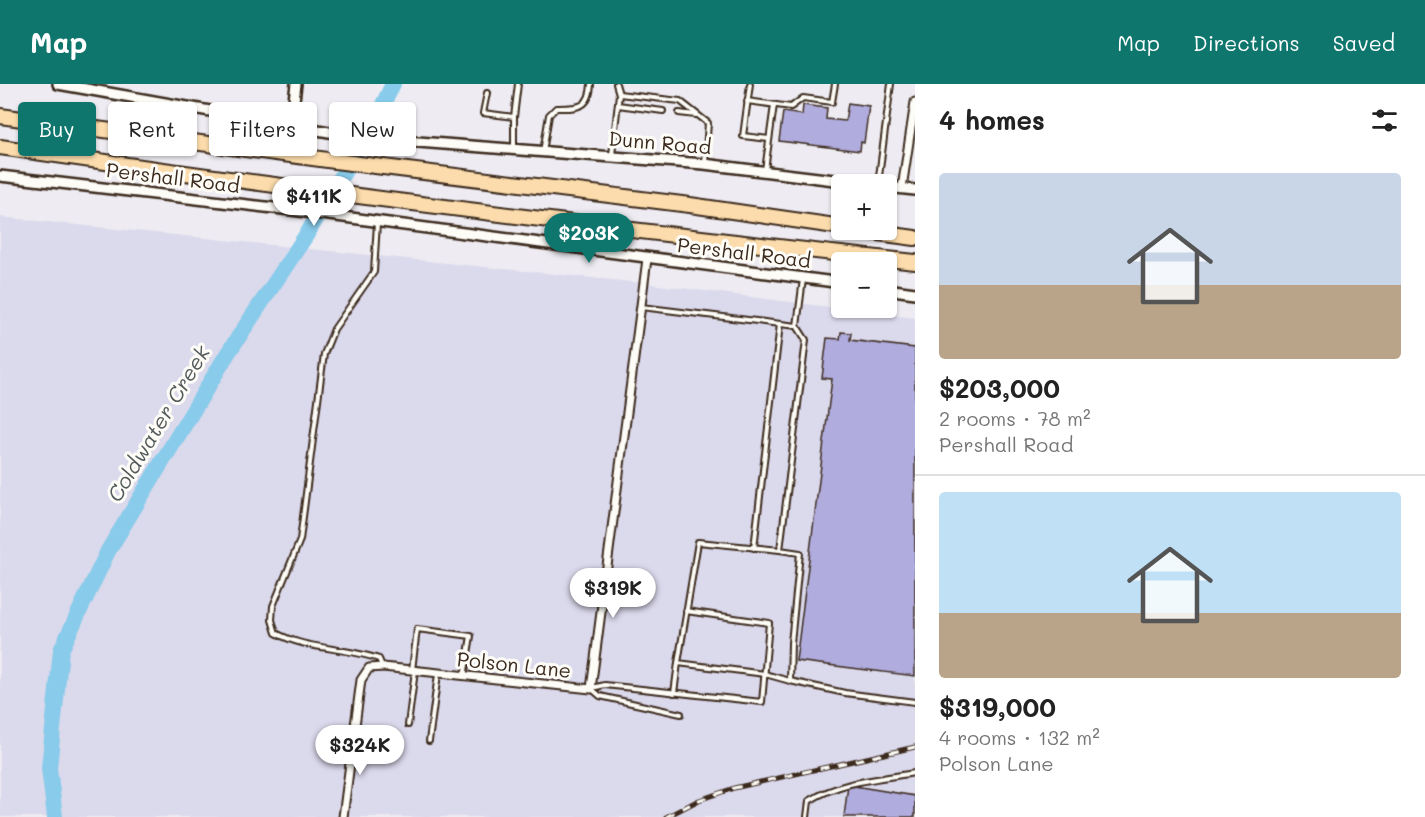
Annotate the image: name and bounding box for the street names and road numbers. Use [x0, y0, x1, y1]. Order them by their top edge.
street label: Dunn Road [608, 125, 713, 159]
street label: Pershall Road [105, 156, 241, 198]
street label: Pershall Road [676, 231, 812, 273]
street label: Polson Lane [456, 645, 572, 683]

